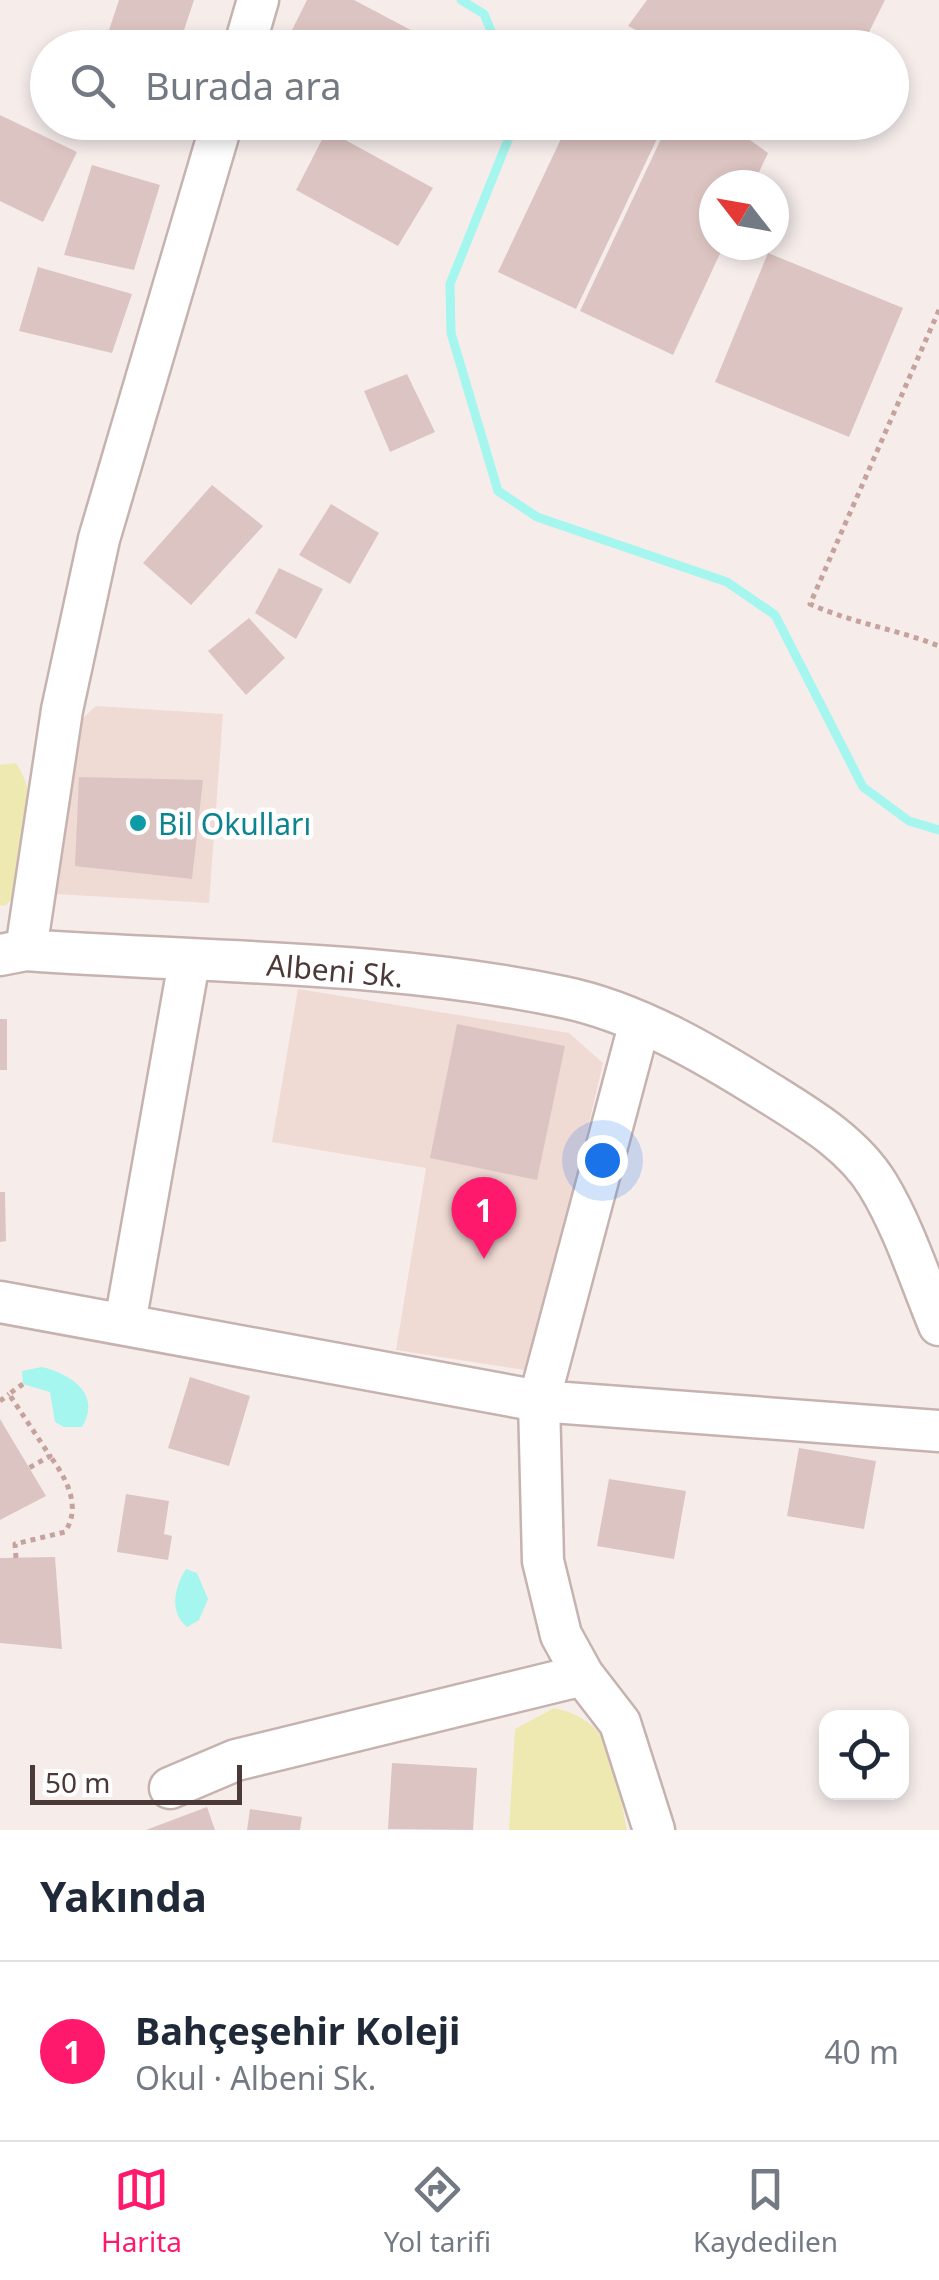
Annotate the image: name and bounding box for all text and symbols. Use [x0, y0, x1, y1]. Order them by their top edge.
search box [30, 30, 909, 140]
icon: search [65, 58, 120, 113]
text: Burada ara [145, 59, 342, 111]
north arrow [699, 170, 789, 260]
place label: Bil Okulları [158, 803, 311, 844]
marker: Bil Okulları [127, 812, 149, 834]
street label: Albeni Sk. [265, 944, 405, 996]
your location [577, 1135, 628, 1186]
pin: 1 [452, 1176, 516, 1259]
map controls [819, 1710, 909, 1800]
button: locate [819, 1710, 909, 1800]
scale bar [30, 1760, 242, 1804]
text: 50 m [45, 1763, 111, 1801]
text: Yakında [40, 1867, 207, 1924]
text: Bahçeşehir Koleji [135, 2004, 460, 2056]
text: 1 [63, 2030, 82, 2073]
text: 40 m [824, 2030, 899, 2073]
text: Okul · Albeni Sk. [135, 2056, 376, 2099]
tab: Harita [101, 2162, 182, 2260]
tab: Yol tarifi [384, 2162, 491, 2260]
tab: Kaydedilen [693, 2162, 838, 2260]

